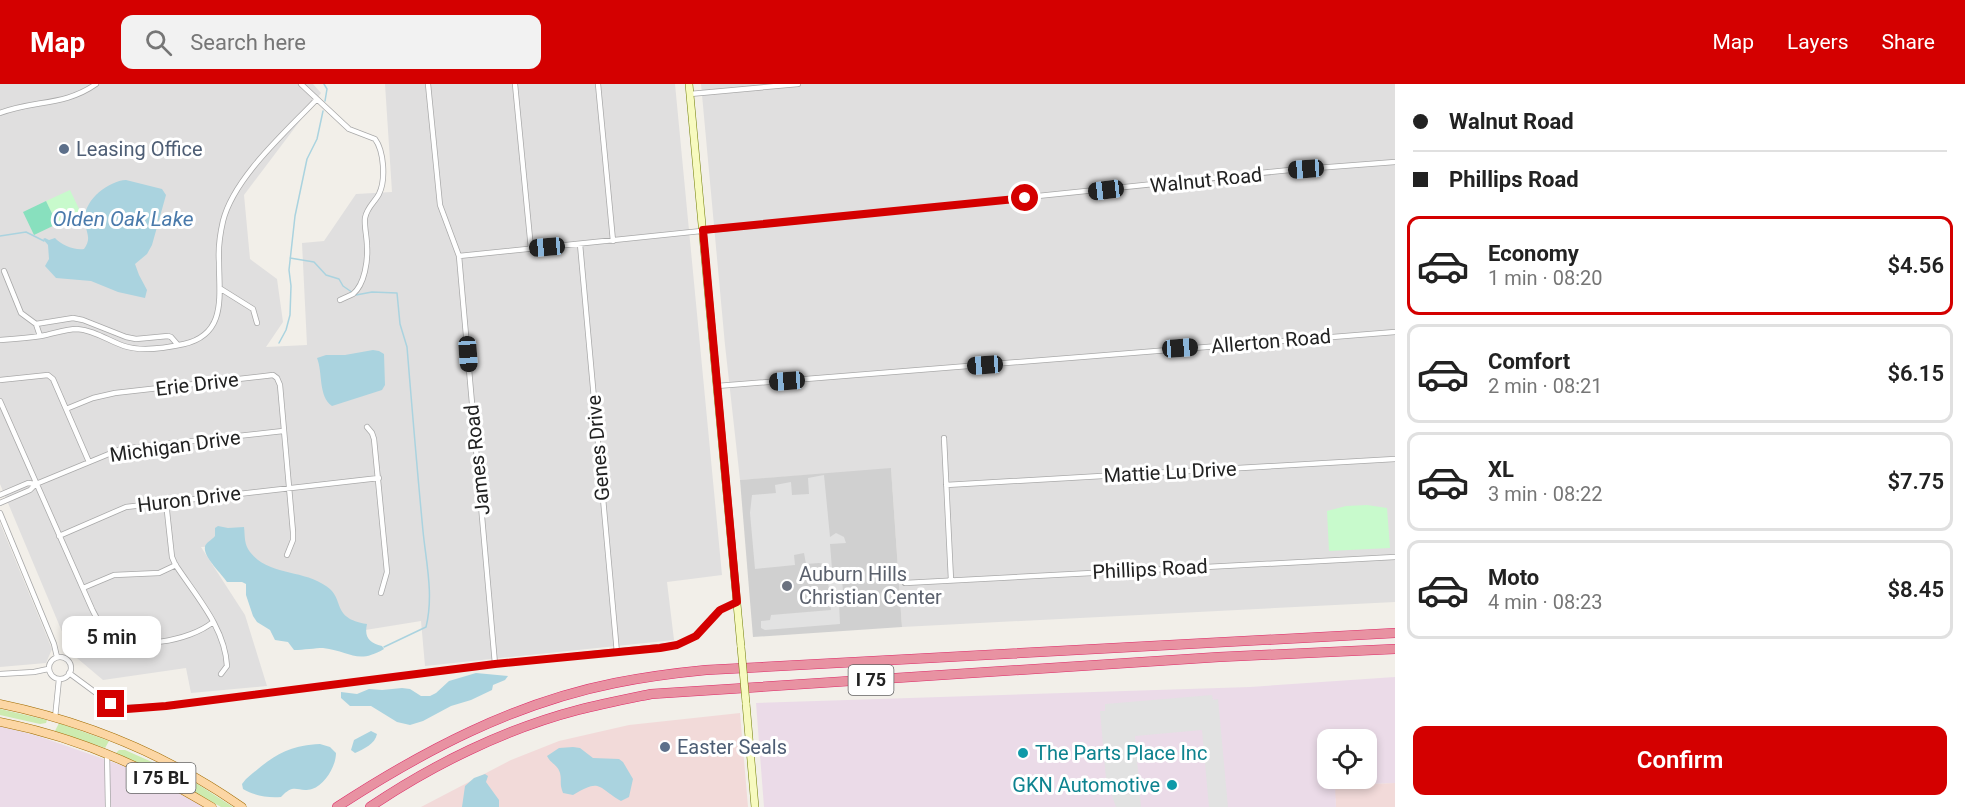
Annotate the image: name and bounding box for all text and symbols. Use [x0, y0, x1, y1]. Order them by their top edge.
search box [121, 15, 541, 69]
text: Map [30, 26, 85, 59]
icon: search [142, 26, 175, 59]
text: Search here [190, 30, 306, 55]
text: Map [1712, 30, 1754, 54]
text: Layers [1787, 30, 1848, 54]
text: Share [1881, 30, 1935, 54]
text: Walnut Road [1449, 109, 1574, 134]
place label: Leasing Office [76, 137, 203, 161]
marker: Leasing Office [57, 142, 71, 156]
car [1287, 159, 1325, 179]
street label: Walnut Road [1149, 162, 1263, 198]
text: Phillips Road [1449, 167, 1579, 192]
car [1087, 179, 1125, 201]
route start [1011, 184, 1038, 211]
water label: Olden Oak Lake [52, 207, 194, 231]
car [528, 236, 566, 258]
icon: car [1416, 239, 1470, 293]
text: Economy [1488, 241, 1579, 266]
text: $4.56 [1887, 253, 1944, 278]
text: 1 min · 08:20 [1488, 266, 1603, 290]
street label: Allerton Road [1210, 324, 1332, 358]
car [458, 335, 478, 373]
car [1161, 338, 1199, 358]
icon: car [1416, 347, 1470, 401]
text: Comfort [1488, 349, 1570, 374]
car [966, 355, 1004, 375]
text: $6.15 [1887, 361, 1944, 386]
street label: Erie Drive [154, 367, 240, 401]
car [768, 371, 806, 391]
text: 2 min · 08:21 [1488, 374, 1603, 398]
street label: Genes Drive [581, 394, 615, 502]
street label: James Road [459, 403, 495, 517]
street label: Michigan Drive [108, 425, 242, 467]
icon: car [1416, 455, 1470, 509]
street label: Mattie Lu Drive [1103, 457, 1237, 487]
text: XL [1488, 457, 1514, 482]
text: $7.75 [1887, 469, 1944, 494]
street label: Huron Drive [136, 481, 242, 517]
text: 3 min · 08:22 [1488, 482, 1603, 506]
street label: Phillips Road [1092, 554, 1208, 584]
place label: Auburn Hills Christian Center [799, 562, 942, 609]
icon: car [1416, 563, 1470, 617]
text: Moto [1488, 565, 1539, 590]
text: $8.45 [1887, 577, 1944, 602]
marker: Auburn Hills Christian Center [780, 579, 794, 593]
text: 4 min · 08:23 [1488, 590, 1603, 614]
callout: 5 min [62, 617, 160, 659]
text: 5 min [86, 625, 137, 649]
road number: I 75 [848, 665, 894, 695]
route end [97, 690, 124, 717]
button: Confirm [1413, 726, 1947, 795]
map controls [1317, 729, 1377, 789]
button: locate [1317, 729, 1377, 789]
place label: Easter Seals [677, 735, 787, 759]
marker: Easter Seals [658, 740, 672, 754]
place label: The Parts Place Inc [1035, 741, 1207, 765]
marker: The Parts Place Inc [1016, 746, 1030, 760]
road number: I 75 BL [126, 763, 195, 793]
place label: GKN Automotive [1012, 773, 1160, 797]
marker: GKN Automotive [1165, 778, 1179, 792]

